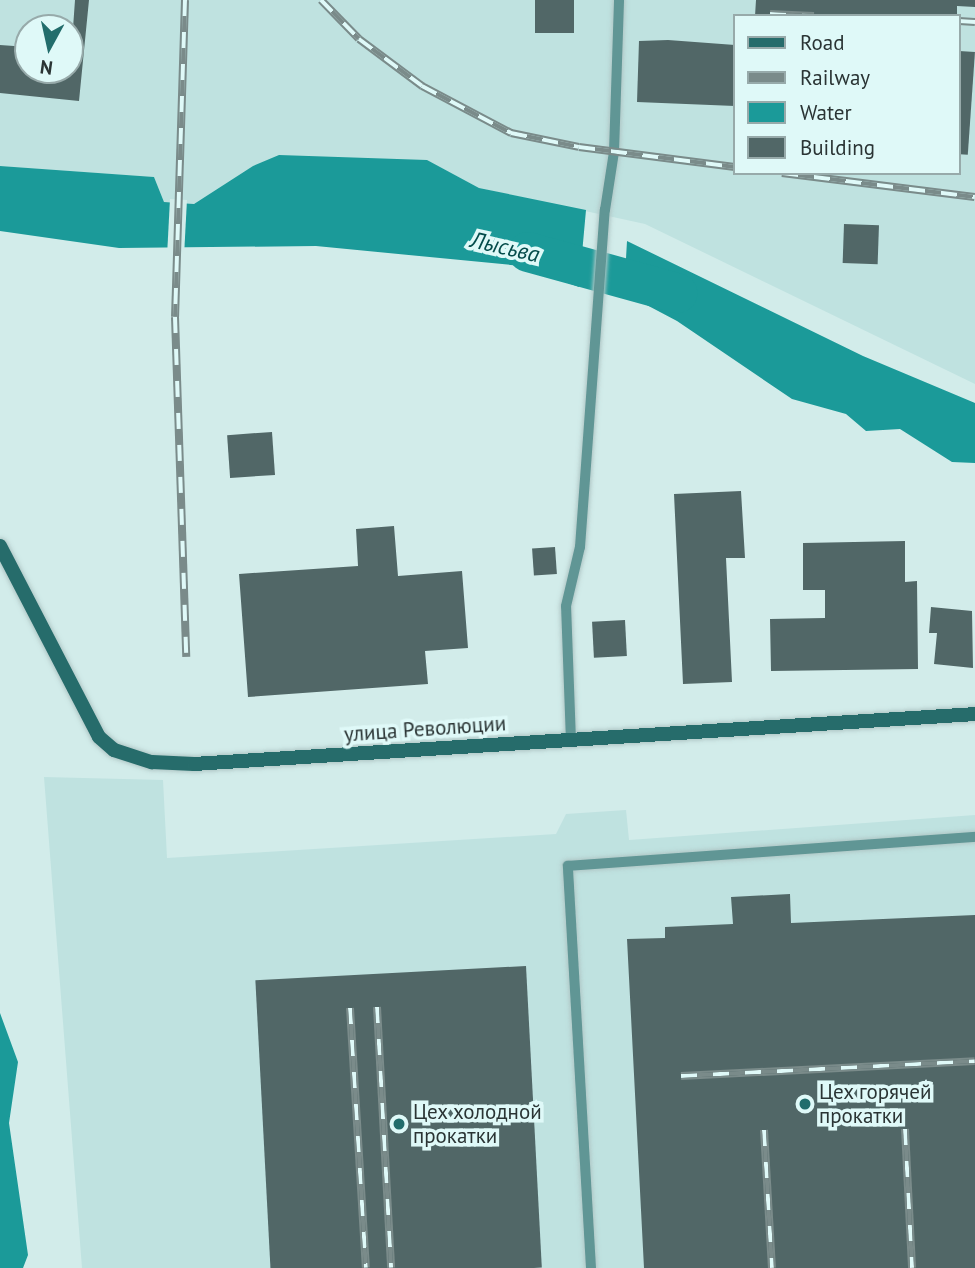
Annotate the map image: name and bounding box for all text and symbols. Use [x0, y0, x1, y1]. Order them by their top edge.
north arrow [14, 14, 84, 84]
legend [734, 14, 961, 175]
text: Road [800, 29, 844, 56]
text: N [39, 55, 54, 81]
text: Railway [800, 64, 870, 91]
text: Water [800, 99, 852, 126]
text: Building [800, 134, 875, 161]
water label: Лысьва [468, 226, 542, 268]
street label: улица Революции [343, 711, 507, 747]
place label: Цех горячей прокатки [819, 1079, 932, 1129]
marker: Цех горячей прокатки [797, 1096, 813, 1112]
place label: Цех холодной прокатки [413, 1099, 542, 1149]
marker: Цех холодной прокатки [391, 1116, 407, 1132]

